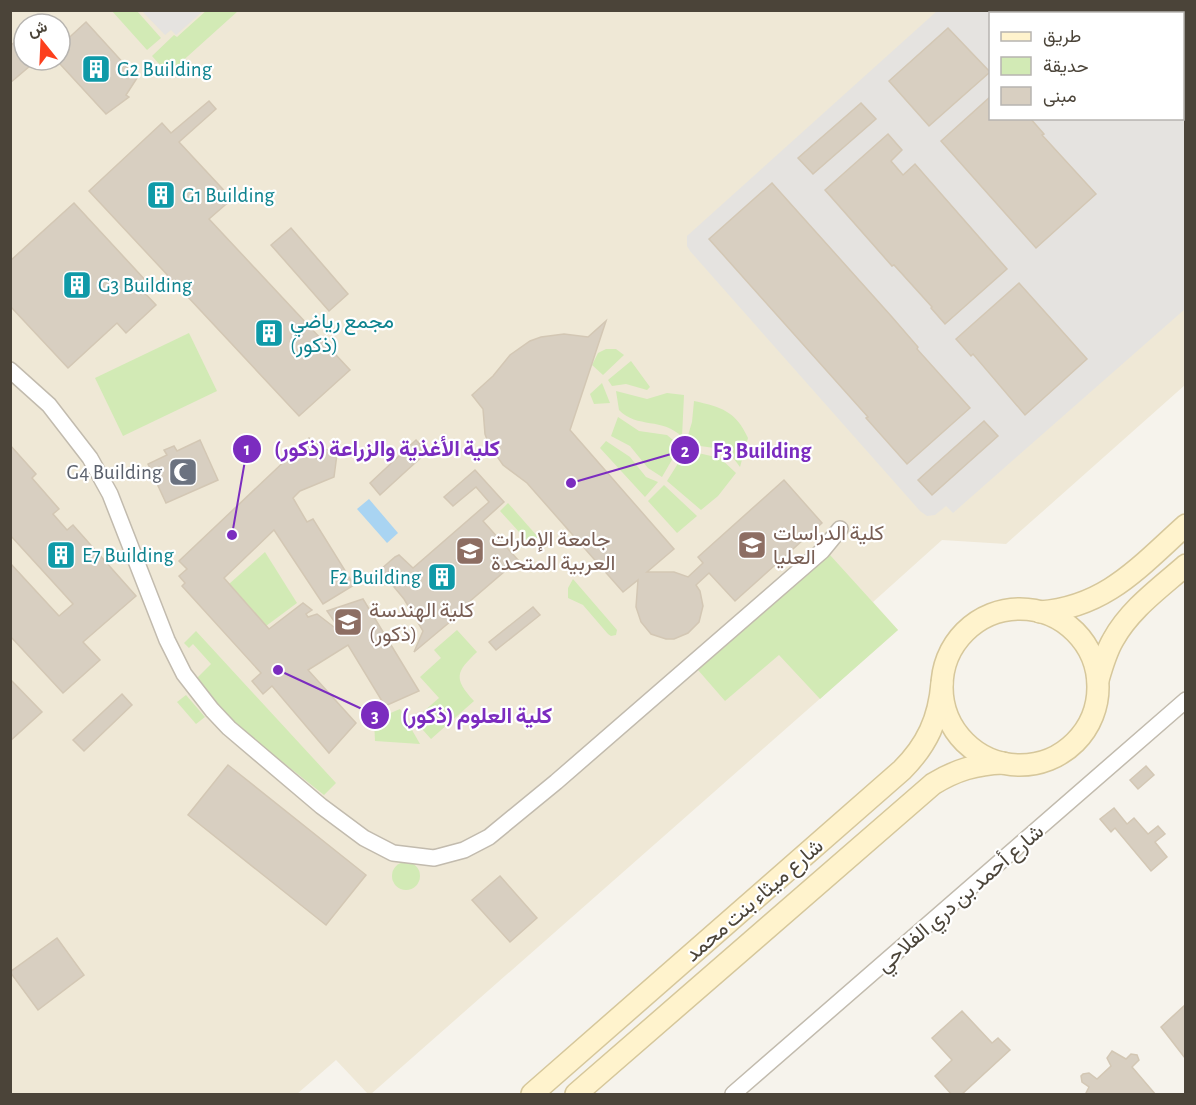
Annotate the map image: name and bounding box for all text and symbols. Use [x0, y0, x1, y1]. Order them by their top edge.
north arrow [12, 12, 72, 72]
legend [989, 12, 1184, 120]
text: ش [26, 18, 50, 40]
text: طريق [1043, 28, 1081, 47]
building icon: G2 Building [80, 53, 112, 85]
text: حديقة [1043, 58, 1089, 76]
place label: G2 Building [117, 59, 213, 80]
text: مبنى [1043, 88, 1077, 107]
building icon: G1 Building [145, 179, 177, 211]
place label: G1 Building [182, 185, 275, 206]
building icon: G3 Building [61, 269, 93, 301]
place label: G3 Building [98, 275, 193, 296]
place label: مجمع رياضي (ذكور) [290, 311, 394, 358]
building icon: مجمع رياضي (ذكور) [253, 317, 285, 349]
callout: كلية الأغذية والزراعة (ذكور) [232, 429, 512, 469]
callout: F3 Building [670, 430, 823, 470]
text: كلية الأغذية والزراعة (ذكور) [274, 435, 500, 462]
text: F3 Building [713, 440, 812, 462]
text: 1 [244, 441, 250, 459]
text: 2 [681, 443, 690, 461]
mosque icon: G4 Building [167, 456, 199, 488]
place label: G4 Building [67, 462, 163, 483]
place label: كلية الدراسات العليا [773, 523, 884, 569]
place label: جامعة الإمارات العربية المتحدة [491, 529, 615, 576]
school or university icon: كلية الدراسات العليا [736, 529, 768, 561]
school or university icon: جامعة الإمارات العربية المتحدة [454, 535, 486, 567]
building icon: E7 Building [45, 539, 77, 571]
place label: E7 Building [82, 545, 174, 566]
building icon: F2 Building [426, 561, 458, 593]
place label: F2 Building [330, 567, 422, 588]
place label: كلية الهندسة (ذكور) [369, 600, 474, 647]
school or university icon: كلية الهندسة (ذكور) [332, 606, 364, 638]
callout: كلية العلوم (ذكور) [360, 695, 564, 735]
text: كلية العلوم (ذكور) [402, 705, 552, 730]
text: 3 [371, 708, 379, 726]
street label: شارع أحمد بن دري الفلاحي [872, 820, 1052, 981]
street label: شارع ميثاء بنت محمد [681, 835, 829, 968]

